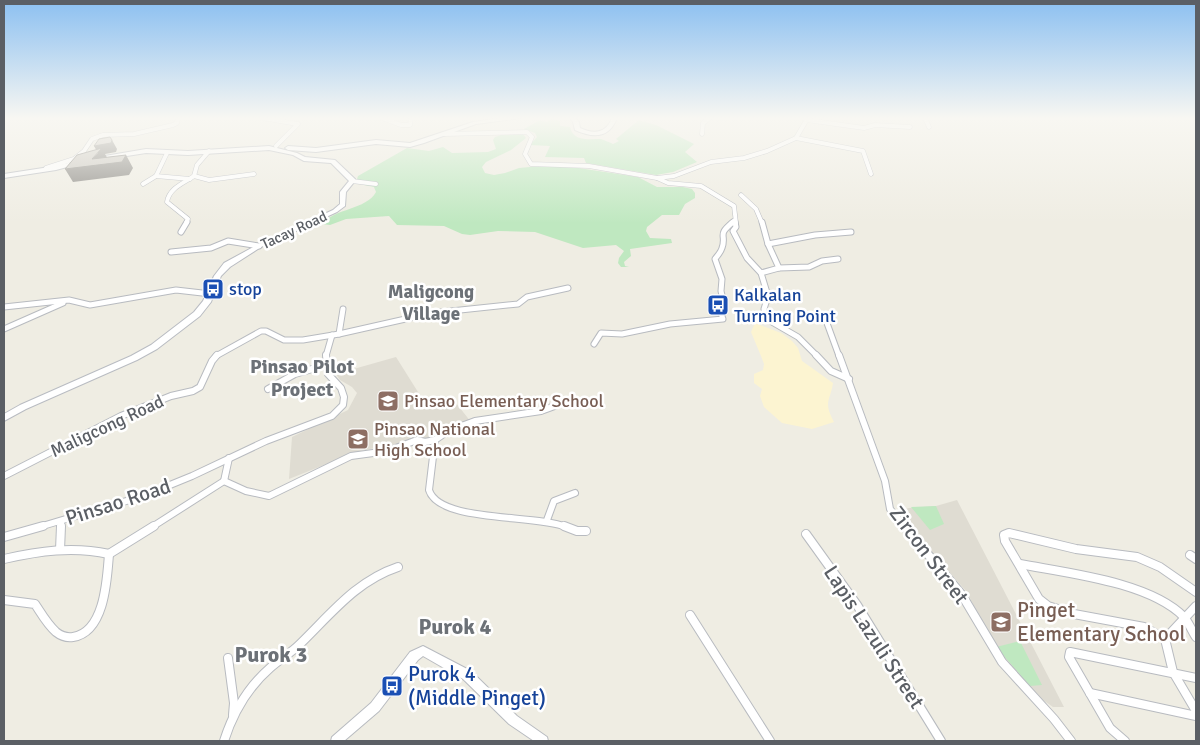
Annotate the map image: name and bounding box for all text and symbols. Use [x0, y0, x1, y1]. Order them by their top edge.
street label: Tacay Road [258, 207, 330, 253]
bus stop icon: stop [201, 277, 225, 301]
place label: stop [229, 278, 262, 300]
district label: Maligcong Village [388, 280, 474, 326]
place label: Kalkalan Turning Point [734, 284, 836, 327]
bus stop icon: Kalkalan Turning Point [706, 293, 730, 317]
district label: Pinsao Pilot Project [250, 354, 355, 402]
school or university icon: Pinsao Elementary School [376, 389, 400, 413]
street label: Maligcong Road [47, 390, 167, 462]
place label: Pinsao Elementary School [404, 390, 604, 412]
place label: Pinsao National High School [374, 418, 495, 461]
school or university icon: Pinsao National High School [346, 427, 370, 451]
street label: Pinsao Road [62, 473, 174, 531]
street label: Zircon Street [884, 501, 974, 609]
street label: Lapis Lazuli Street [818, 561, 930, 713]
place label: Pinget Elementary School [1017, 597, 1186, 647]
school or university icon: Pinget Elementary School [989, 610, 1013, 634]
district label: Purok 4 [419, 613, 492, 640]
district label: Purok 3 [235, 641, 307, 668]
place label: Purok 4 (Middle Pinget) [408, 661, 546, 711]
bus stop icon: Purok 4 (Middle Pinget) [380, 674, 404, 698]

